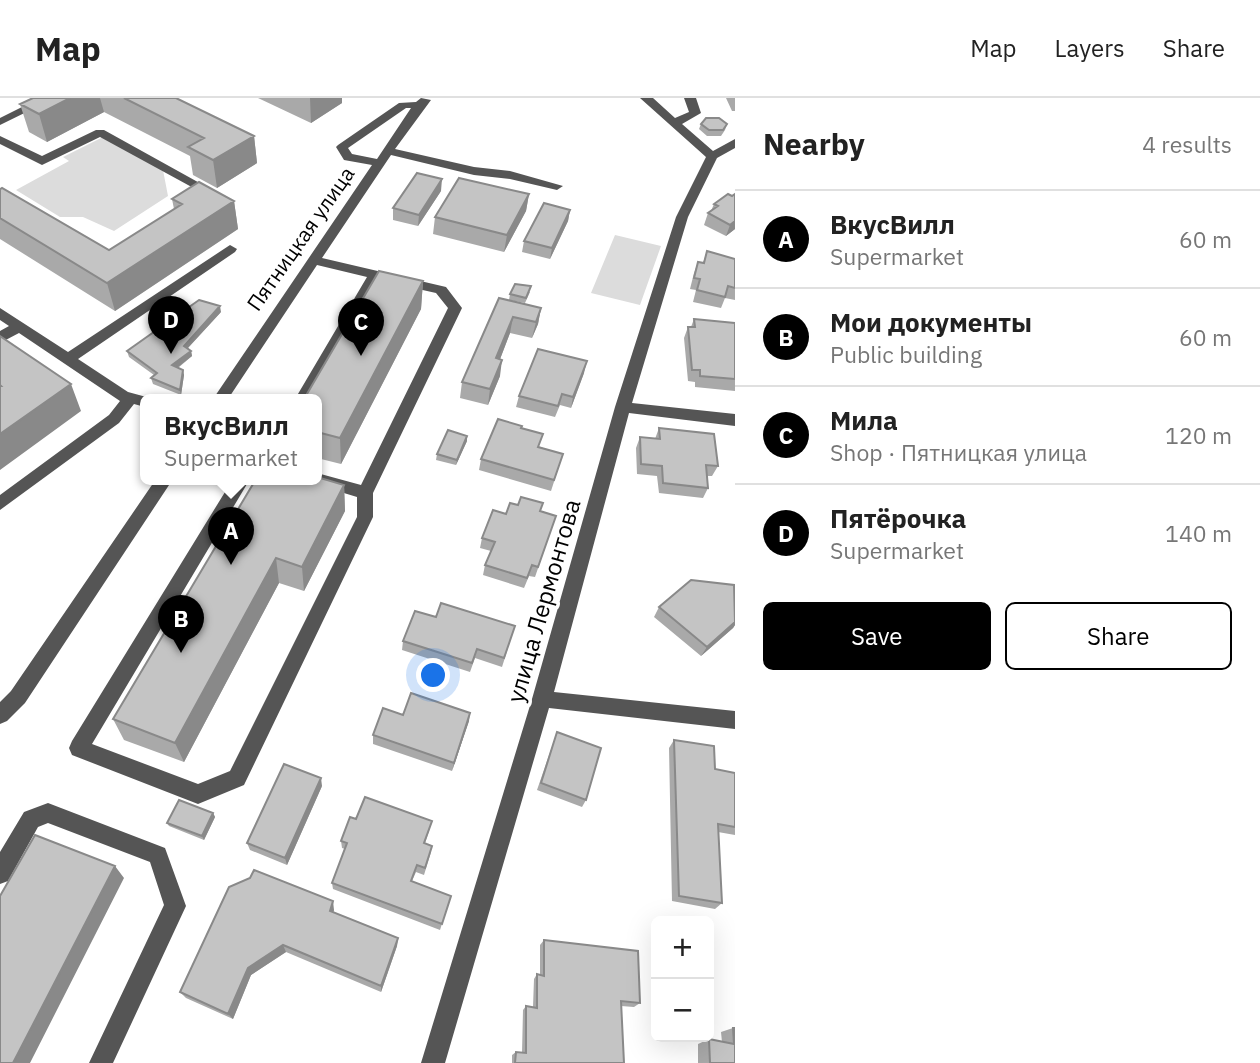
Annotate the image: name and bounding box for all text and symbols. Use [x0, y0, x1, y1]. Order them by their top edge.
text: Map [35, 27, 101, 70]
text: Map [970, 32, 1017, 64]
text: Layers [1055, 32, 1125, 64]
text: Share [1163, 32, 1225, 64]
text: Nearby [763, 124, 865, 163]
text: 4 results [1142, 129, 1232, 159]
street label: Пятницкая улица [240, 161, 360, 316]
text: ВкусВилл [830, 207, 955, 241]
text: A [778, 224, 794, 254]
text: 60 m [1179, 224, 1232, 254]
text: Supermarket [830, 241, 964, 271]
pin: D [148, 296, 194, 354]
pin: C [338, 298, 384, 356]
text: Мои документы [830, 305, 1032, 339]
text: B [778, 322, 794, 352]
text: 60 m [1179, 322, 1232, 352]
text: Public building [830, 339, 982, 369]
popup [140, 394, 322, 485]
text: Мила [830, 403, 898, 437]
text: ВкусВилл [164, 408, 289, 442]
text: C [779, 420, 793, 450]
text: 120 m [1165, 420, 1232, 450]
text: Shop · Пятницкая улица [830, 437, 1087, 467]
text: Supermarket [164, 442, 298, 472]
street label: улица Лермонтова [499, 495, 587, 706]
text: Пятёрочка [830, 501, 966, 535]
pin: A [208, 507, 254, 565]
text: D [778, 518, 794, 548]
text: 140 m [1165, 518, 1232, 548]
text: Supermarket [830, 535, 964, 565]
pin: B [158, 595, 204, 653]
button: Save [763, 602, 991, 670]
button: Share [1005, 602, 1232, 670]
your location [416, 658, 450, 692]
map controls [651, 916, 714, 1042]
button: + [651, 916, 714, 979]
button: − [651, 979, 714, 1042]

